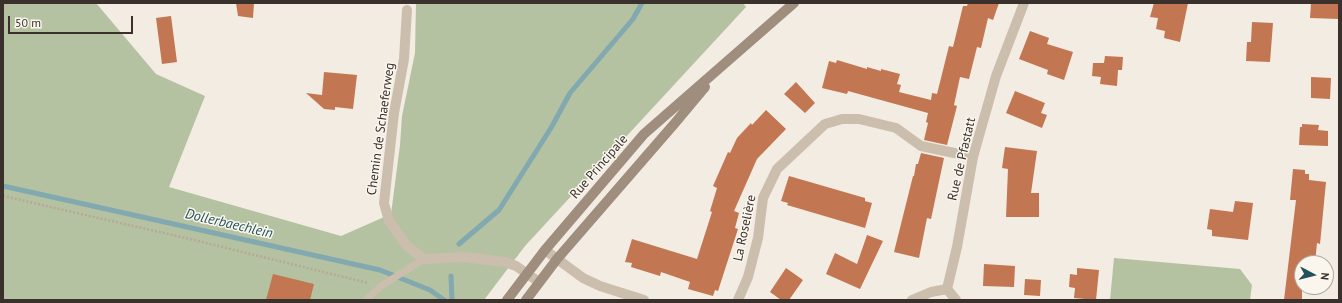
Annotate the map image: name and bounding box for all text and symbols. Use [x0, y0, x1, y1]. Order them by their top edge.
scale bar [10, 8, 135, 34]
text: 50 m [15, 15, 41, 30]
street label: Chemin de Schaeferweg [364, 62, 398, 196]
street label: Rue de Pfastatt [945, 116, 979, 202]
street label: Rue Principale [567, 132, 631, 202]
street label: La Roselière [730, 193, 760, 263]
water label: Dollerbaechlein [184, 206, 274, 242]
north arrow [1294, 255, 1334, 295]
text: N [1318, 272, 1332, 281]

